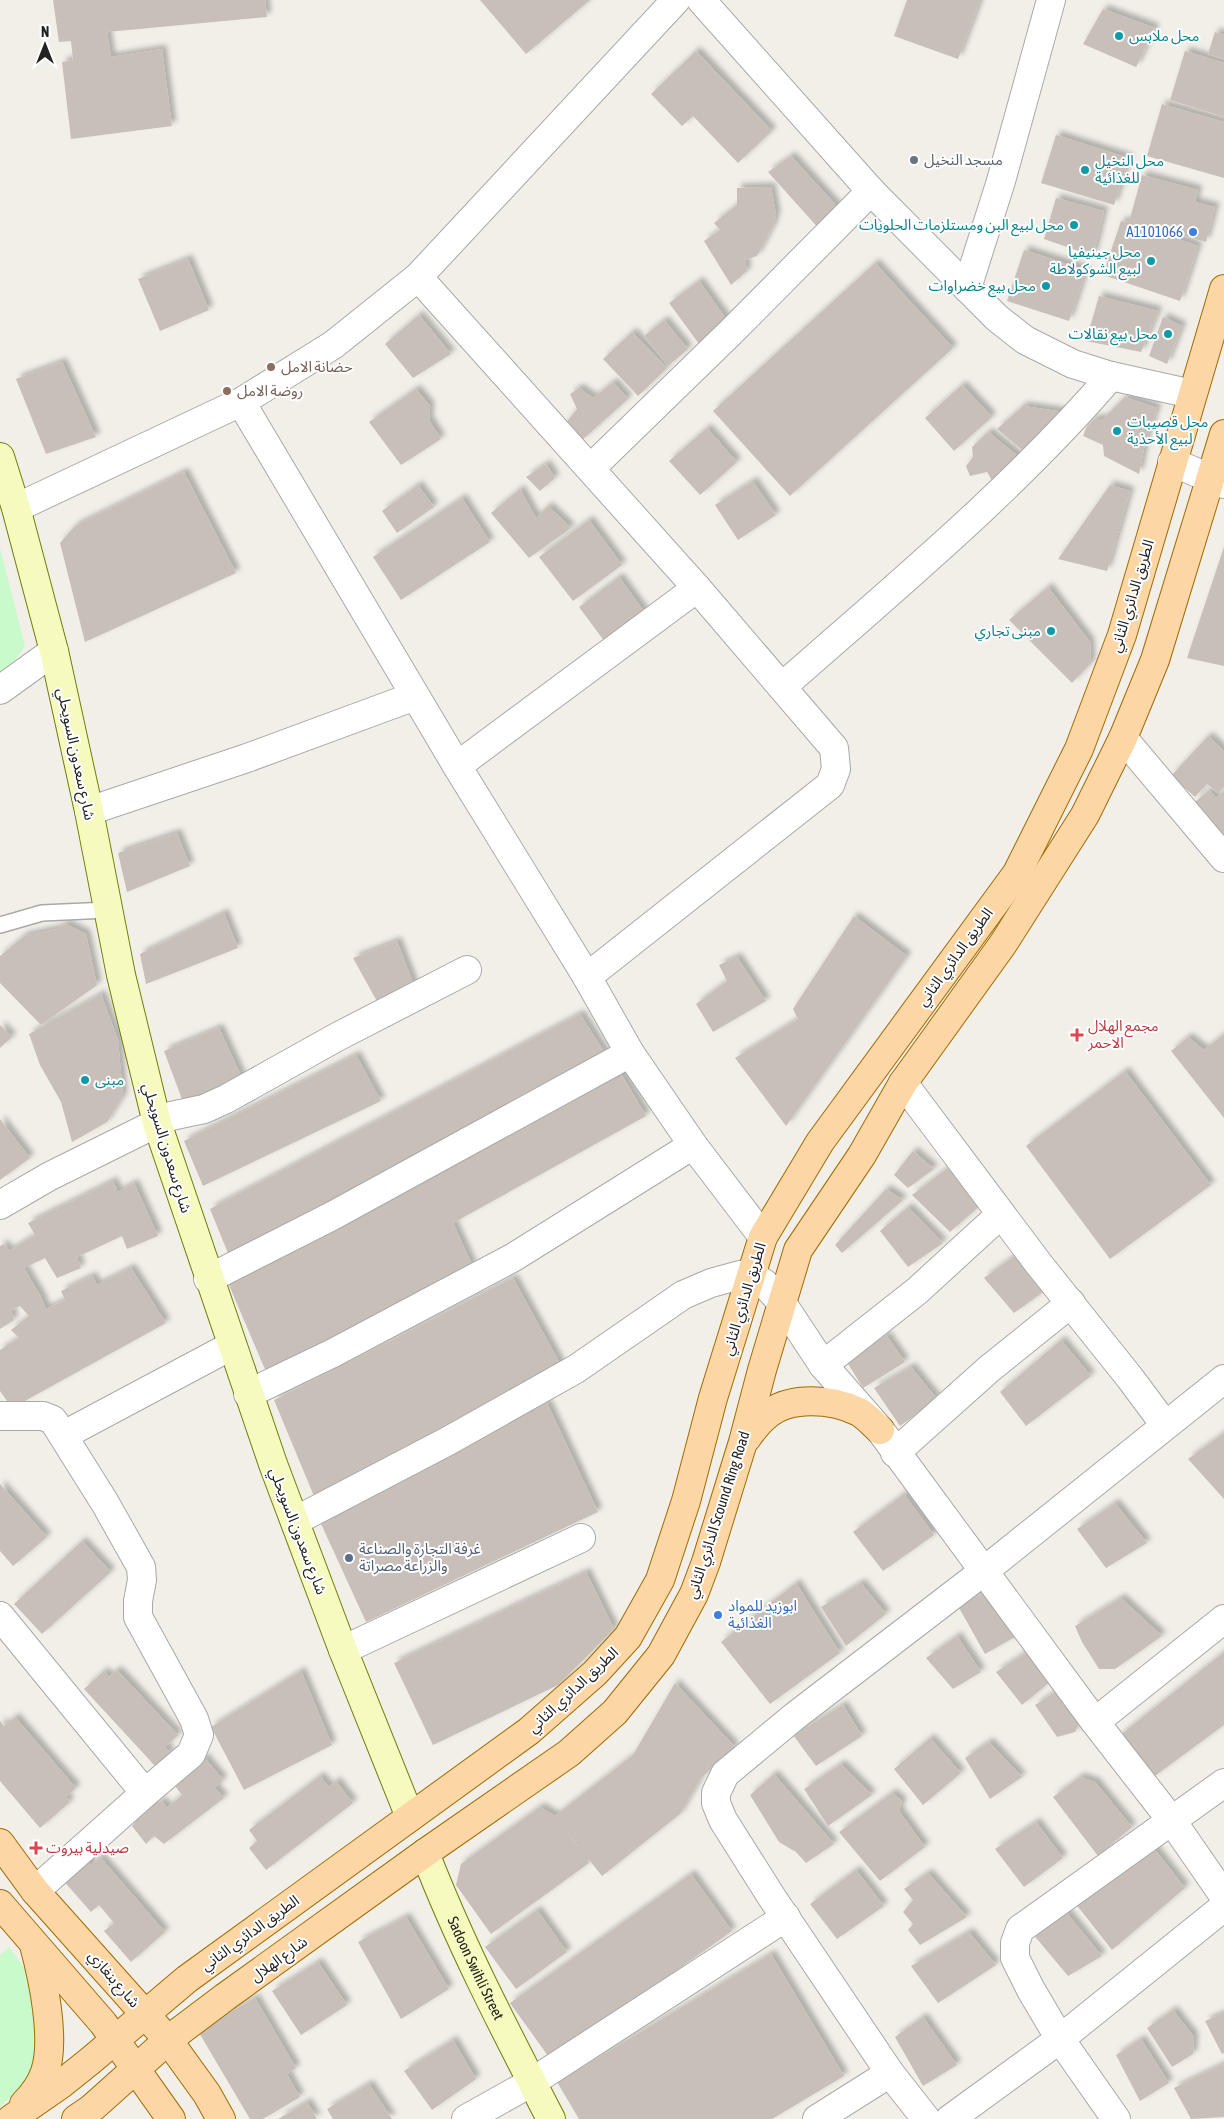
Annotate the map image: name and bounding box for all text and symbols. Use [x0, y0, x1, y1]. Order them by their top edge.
north arrow [20, 20, 70, 70]
text: N [41, 24, 49, 40]
place label: محل ملابس [1129, 27, 1199, 45]
marker: محل ملابس [1113, 30, 1125, 42]
place label: مسجد النخيل [924, 151, 1003, 169]
place label: محل النخيل للغذائية [1095, 152, 1164, 186]
marker: مسجد النخيل [908, 154, 920, 166]
marker: محل النخيل للغذائية [1079, 164, 1091, 176]
place label: محل لبيع البن ومستلزمات الحلويات [859, 216, 1064, 237]
marker: محل لبيع البن ومستلزمات الحلويات [1068, 219, 1080, 231]
place label: A1101066 [1126, 223, 1183, 240]
marker: A1101066 [1187, 226, 1199, 238]
place label: محل جينيفيا لبيع الشوكولاطة [1050, 243, 1141, 281]
marker: محل جينيفيا لبيع الشوكولاطة [1145, 255, 1157, 267]
place label: محل بيع خضراوات [929, 277, 1036, 298]
marker: محل بيع خضراوات [1040, 280, 1052, 292]
place label: محل بيع نقالات [1068, 325, 1158, 346]
marker: محل بيع نقالات [1162, 328, 1174, 340]
place label: حضانة الامل [281, 358, 353, 376]
marker: حضانة الامل [265, 361, 277, 373]
place label: روضة الامل [237, 382, 303, 400]
marker: روضة الامل [221, 385, 233, 397]
place label: محل قصيبات لبيع الأحذية [1127, 413, 1208, 451]
marker: محل قصيبات لبيع الأحذية [1111, 425, 1123, 437]
street label: الطريق الدائري الثاني [1106, 537, 1160, 655]
place label: مبنى تجاري [974, 622, 1041, 642]
marker: مبنى تجاري [1045, 625, 1057, 637]
street label: شارع سعدون السويحلي [50, 686, 99, 823]
street label: الطريق الدائري الثاني [913, 904, 999, 1011]
place label: مجمع الهلال الاحمر [1087, 1017, 1159, 1052]
marker: مجمع الهلال الاحمر [1070, 1028, 1084, 1042]
place label: مبنى [95, 1071, 124, 1089]
marker: مبنى [79, 1074, 91, 1086]
street label: شارع سعدون السويحلي [136, 1081, 195, 1216]
street label: الطريق الدائري الثاني [718, 1240, 772, 1358]
street label: الدائري الثاني Scound Ring Road [682, 1429, 756, 1602]
street label: شارع سعدون السويحلي [263, 1465, 331, 1598]
place label: غرفة التجارة والصناعة والزراعة مصراتة [359, 1540, 481, 1575]
marker: غرفة التجارة والصناعة والزراعة مصراتة [343, 1552, 355, 1564]
place label: ابوزيد للمواد الغذائية [728, 1597, 797, 1631]
marker: ابوزيد للمواد الغذائية [712, 1609, 724, 1621]
street label: الطريق الدائري الثاني [524, 1643, 624, 1738]
place label: صيدلية بيروت [46, 1839, 129, 1857]
marker: صيدلية بيروت [30, 1842, 42, 1854]
street label: الطريق الدائري الثاني [197, 1891, 304, 1977]
street label: Sadoon Swihli Street [444, 1914, 508, 2023]
street label: شارع الهلال [247, 1932, 313, 1988]
street label: شارع بنغازي [82, 1947, 144, 2013]

